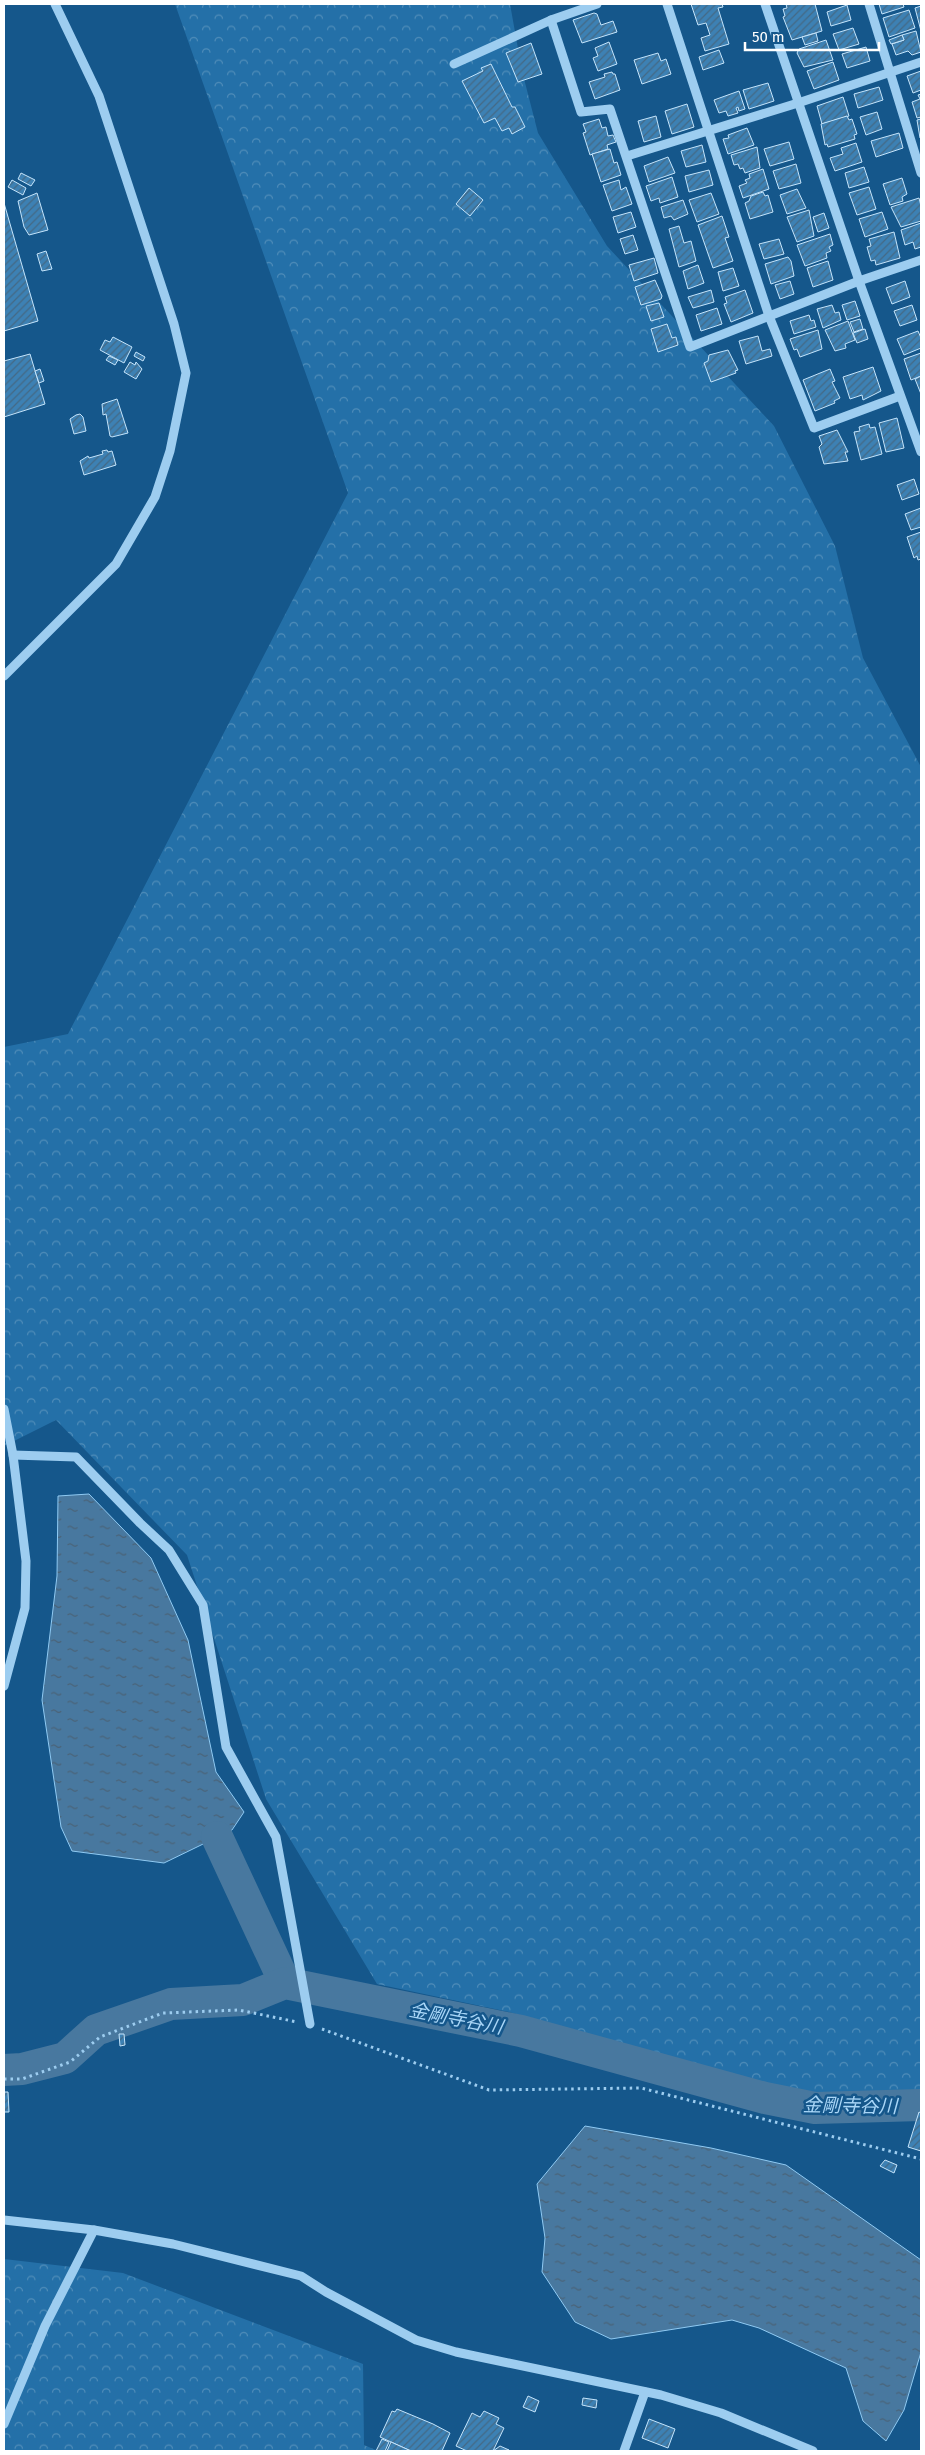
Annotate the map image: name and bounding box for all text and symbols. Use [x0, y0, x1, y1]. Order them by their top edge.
scale bar [745, 20, 879, 52]
text: 50 m [752, 28, 785, 46]
water label: 金剛寺谷川 [407, 1998, 507, 2039]
water label: 金剛寺谷川 [802, 2093, 900, 2118]

